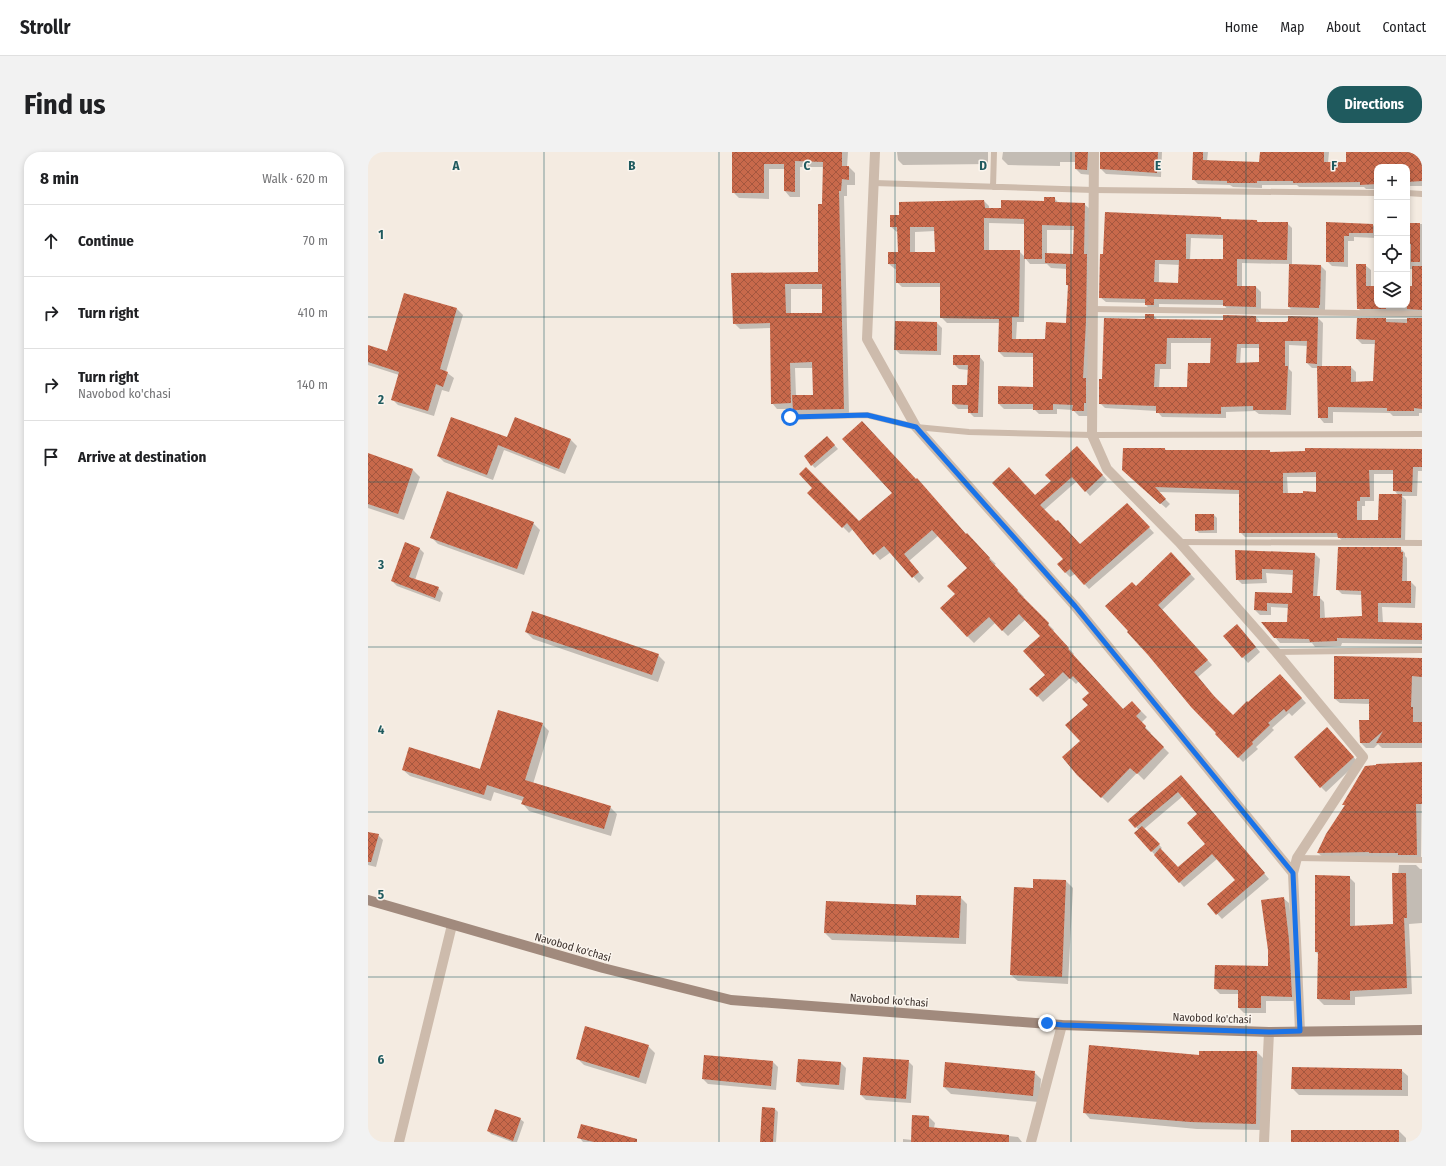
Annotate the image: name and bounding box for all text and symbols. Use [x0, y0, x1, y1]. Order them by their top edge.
text: Strollr [20, 16, 70, 39]
text: Home [1225, 19, 1258, 36]
text: Map [1280, 19, 1304, 36]
text: About [1326, 19, 1361, 36]
text: Contact [1383, 19, 1426, 36]
button: Directions [1327, 86, 1422, 123]
text: Find us [24, 88, 106, 121]
text: A [451, 158, 460, 173]
text: B [628, 158, 636, 173]
text: C [804, 158, 811, 173]
text: D [979, 158, 987, 173]
text: E [1155, 158, 1161, 173]
text: F [1331, 158, 1337, 173]
map controls [1374, 164, 1410, 308]
button: + [1374, 164, 1410, 200]
text: 8 min [40, 168, 79, 189]
text: Walk · 620 m [262, 171, 328, 186]
button: − [1374, 200, 1410, 236]
text: 1 [378, 227, 384, 242]
icon: ahead [40, 230, 62, 252]
text: Continue [78, 232, 134, 250]
text: 70 m [303, 233, 328, 248]
button: locate [1374, 236, 1410, 272]
button: layers [1374, 272, 1410, 308]
icon: right [40, 302, 62, 324]
text: Turn right [78, 304, 139, 322]
text: 410 m [298, 305, 328, 320]
text: Turn right [78, 368, 139, 386]
icon: right [40, 374, 62, 396]
text: 140 m [297, 377, 328, 392]
text: Navobod ko'chasi [78, 386, 171, 401]
text: 2 [377, 392, 384, 407]
route start [781, 408, 799, 426]
icon: arrive [40, 446, 62, 468]
text: Arrive at destination [78, 448, 206, 466]
text: 3 [377, 557, 384, 572]
text: 4 [378, 722, 385, 737]
text: 5 [378, 887, 384, 902]
street label: Navobod ko'chasi [533, 930, 613, 965]
street label: Navobod ko'chasi [849, 991, 929, 1010]
street label: Navobod ko'chasi [1172, 1011, 1252, 1026]
route end [1038, 1014, 1056, 1032]
text: 6 [378, 1052, 385, 1067]

